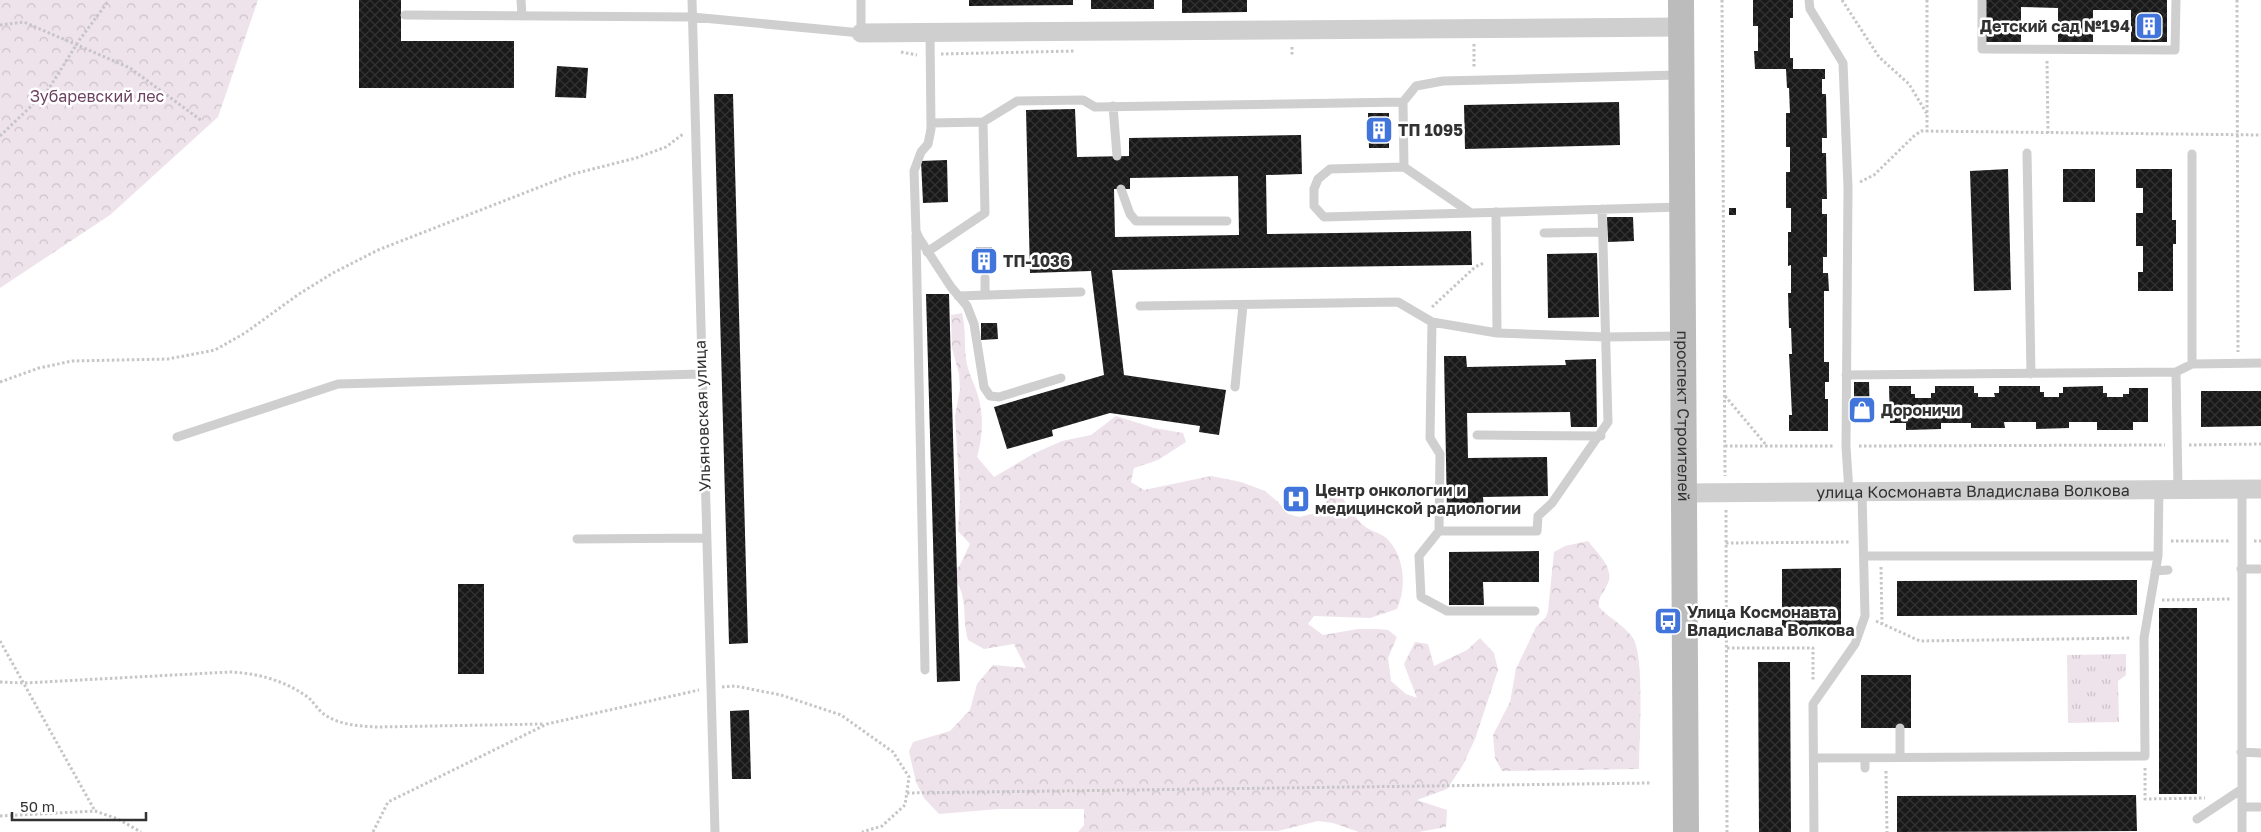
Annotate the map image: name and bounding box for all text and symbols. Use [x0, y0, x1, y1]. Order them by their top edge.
building icon: Детский сад №194 [2134, 11, 2164, 41]
place label: Детский сад №194 [1980, 16, 2130, 36]
park label: Зубаревский лес [30, 86, 165, 106]
building icon: ТП 1095 [1364, 115, 1394, 145]
place label: ТП 1095 [1398, 120, 1463, 140]
building icon: ТП-1036 [969, 246, 999, 276]
place label: ТП-1036 [1003, 251, 1070, 271]
street label: проспект Строителей [1673, 330, 1694, 502]
street label: Ульяновская улица [689, 340, 715, 492]
shop icon: Дороничи [1847, 395, 1877, 425]
place label: Дороничи [1881, 400, 1961, 420]
place label: Центр онкологии и медицинской радиологии [1315, 480, 1521, 518]
street label: улица Космонавта Владислава Волкова [1816, 480, 2130, 502]
hospital icon: Центр онкологии и медицинской радиологии [1281, 484, 1311, 514]
place label: Улица Космонавта Владислава Волкова [1687, 602, 1855, 640]
bus stop icon: Улица Космонавта Владислава Волкова [1653, 606, 1683, 636]
scale bar [12, 790, 146, 822]
text: 50 m [20, 797, 55, 815]

